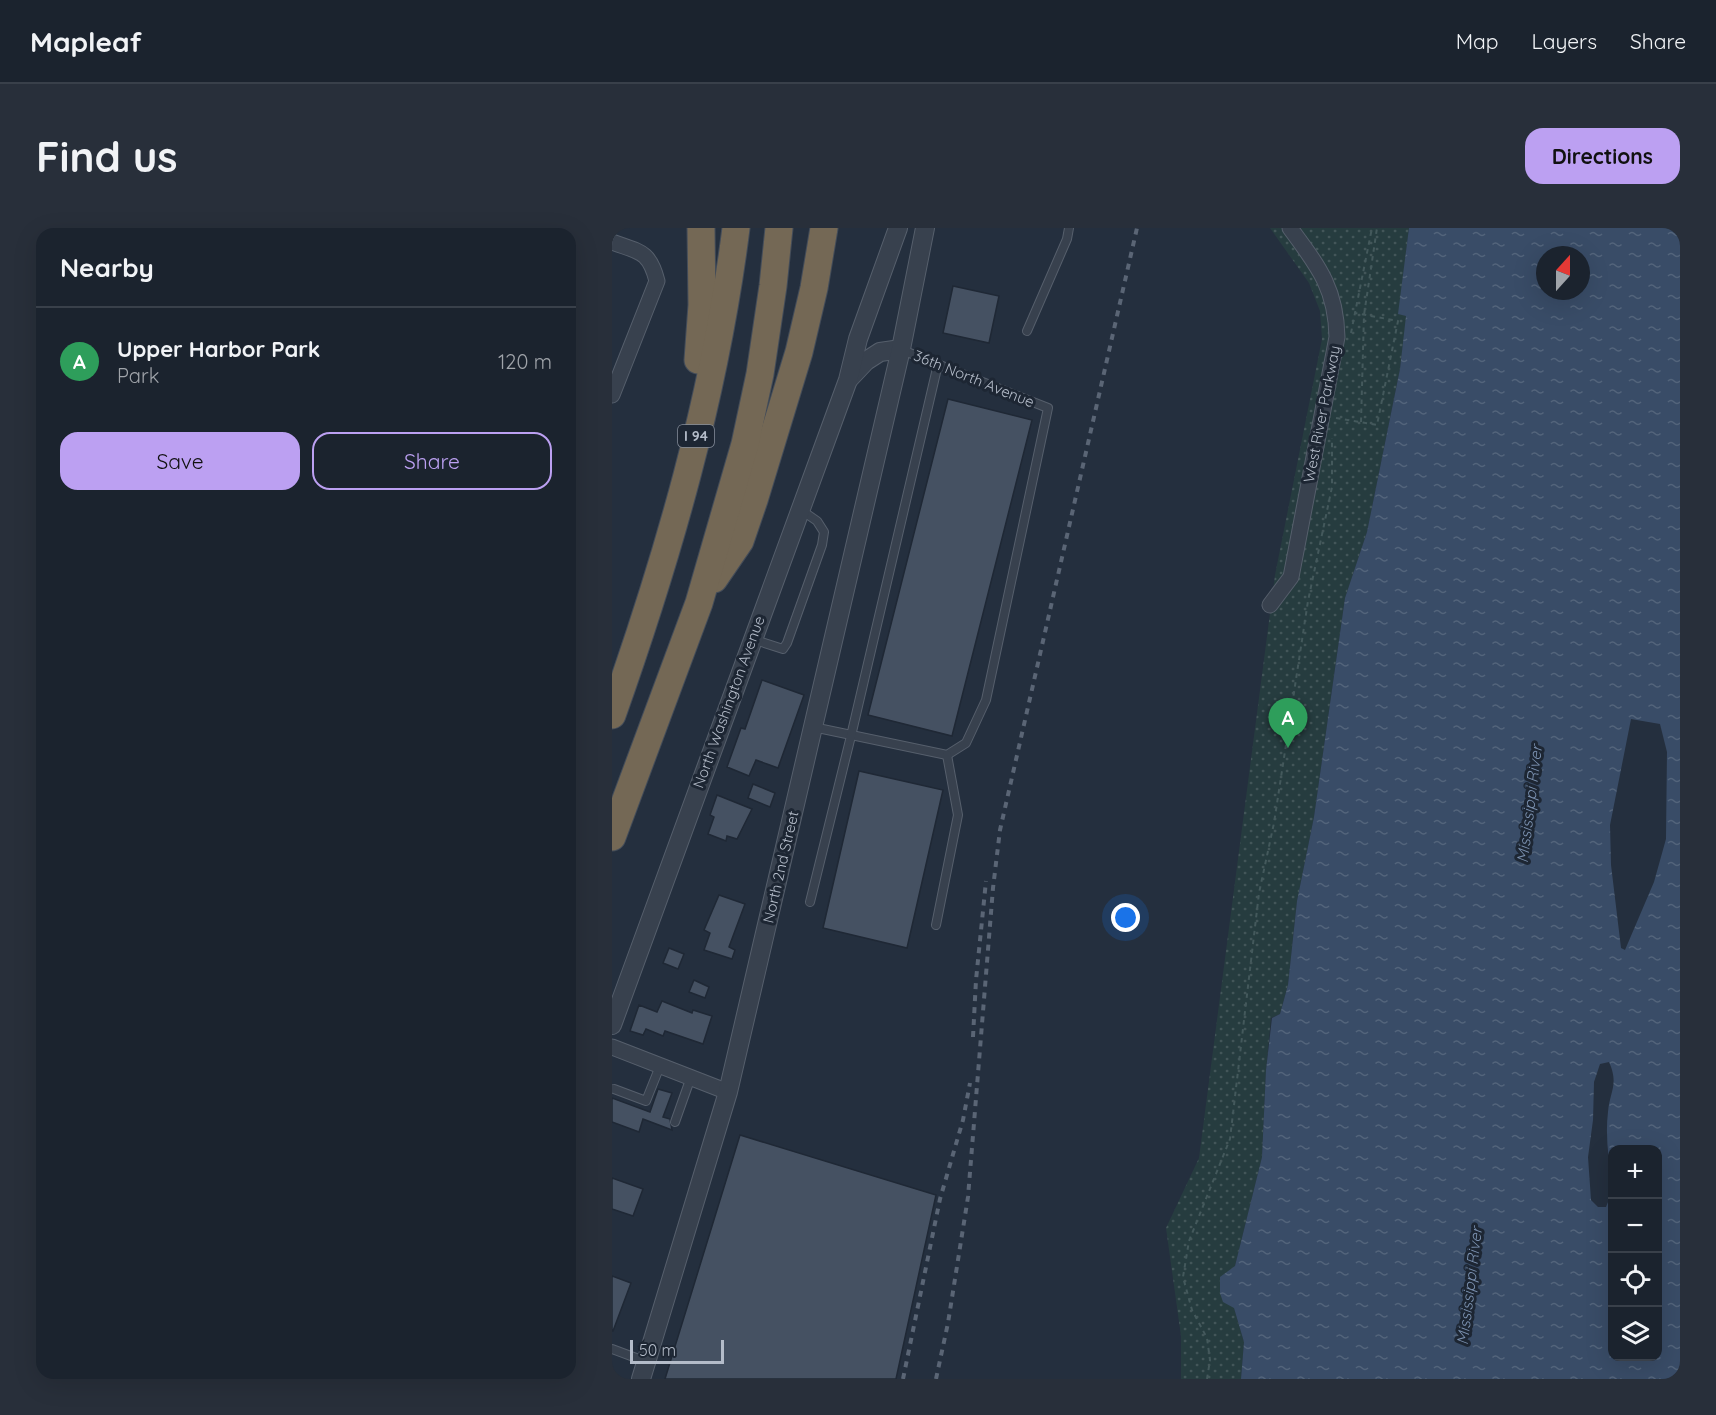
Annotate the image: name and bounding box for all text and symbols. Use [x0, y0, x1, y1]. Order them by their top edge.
text: Mapleaf [30, 24, 142, 59]
text: Map [1456, 28, 1499, 54]
text: Layers [1532, 28, 1597, 54]
text: Share [1630, 28, 1686, 54]
button: Directions [1525, 128, 1680, 184]
text: Find us [36, 130, 178, 183]
north arrow [1536, 246, 1590, 300]
text: Nearby [60, 251, 154, 284]
text: Upper Harbor Park [117, 335, 320, 363]
street label: West River Parkway [1299, 344, 1344, 484]
street label: 36th North Avenue [911, 346, 1037, 411]
text: A [73, 349, 86, 374]
text: 120 m [498, 349, 552, 374]
text: Park [117, 363, 159, 388]
road number: I 94 [678, 425, 714, 447]
button: Save [60, 432, 300, 490]
button: Share [312, 432, 552, 490]
street label: North Washington Avenue [689, 613, 769, 791]
pin: A [1268, 698, 1308, 748]
water label: Mississippi River [1512, 742, 1546, 864]
street label: North 2nd Street [758, 809, 803, 925]
your location [1111, 903, 1140, 932]
map controls [1608, 1145, 1662, 1361]
button: + [1608, 1145, 1662, 1199]
button: − [1608, 1199, 1662, 1253]
water label: Mississippi River [1452, 1224, 1486, 1346]
button: locate [1608, 1253, 1662, 1307]
button: layers [1608, 1307, 1662, 1361]
scale bar [630, 1337, 724, 1364]
text: 50 m [639, 1340, 676, 1360]

